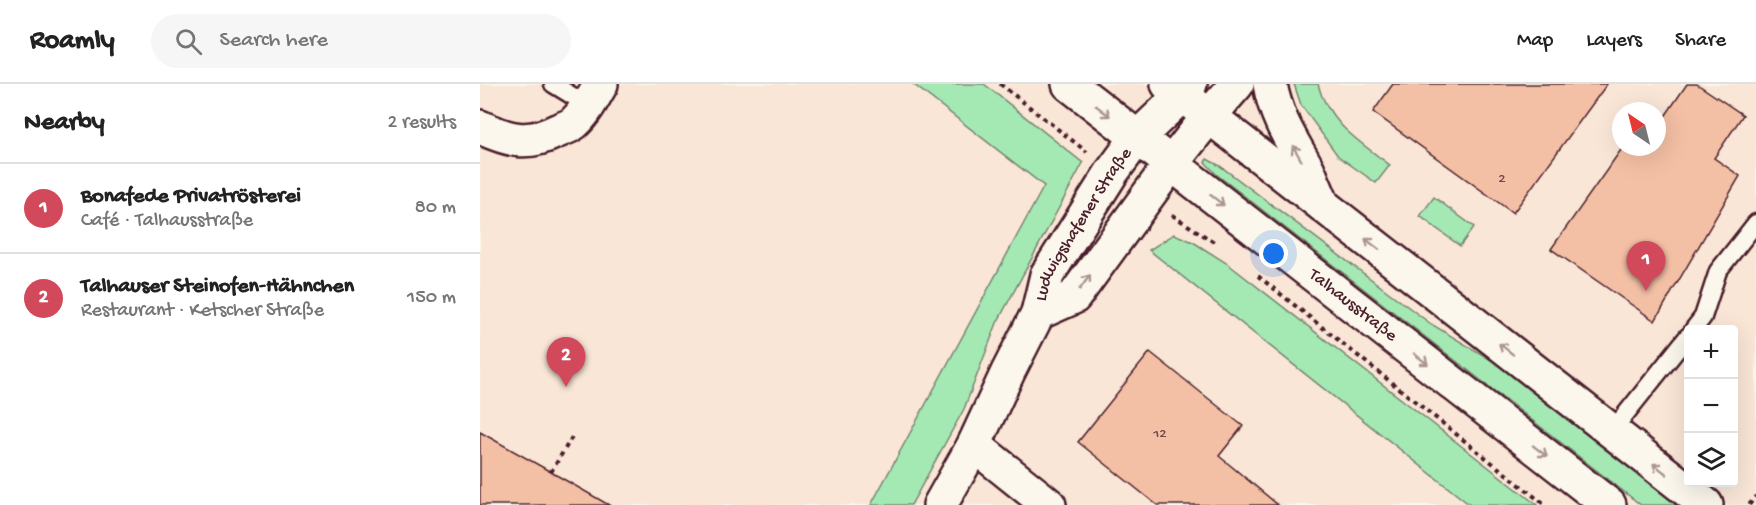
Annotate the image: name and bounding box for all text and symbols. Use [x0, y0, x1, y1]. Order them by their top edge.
search box [151, 14, 571, 68]
text: Roamly [30, 25, 115, 58]
icon: search [172, 25, 205, 58]
text: Search here [220, 28, 328, 54]
text: Map [1517, 29, 1553, 54]
text: Layers [1586, 29, 1642, 54]
text: Share [1675, 29, 1726, 54]
north arrow [1612, 102, 1666, 156]
one-way arrow [1095, 105, 1111, 118]
text: Nearby [24, 108, 105, 139]
text: 2 results [387, 112, 456, 135]
street label: Ludwigshafener Straße [1031, 143, 1137, 303]
one-way arrow [1291, 145, 1303, 162]
house number: 2 [1498, 170, 1506, 188]
text: Bonafede Privatrösterei [81, 184, 301, 210]
one-way arrow [1209, 194, 1225, 207]
text: 1 [39, 197, 48, 220]
text: 80 m [415, 197, 456, 220]
text: Café · Talhausstraße [81, 210, 253, 233]
one-way arrow [1364, 237, 1380, 250]
your location [1259, 239, 1288, 268]
pin: 1 [1626, 242, 1666, 291]
street label: Talhausstraße [1304, 264, 1402, 347]
text: Talhauser Steinofen-Hähnchen [81, 274, 354, 300]
one-way arrow [1079, 275, 1091, 291]
text: 2 [39, 287, 48, 310]
text: 150 m [407, 287, 456, 310]
text: Restaurant · Ketscher Straße [81, 300, 324, 323]
map controls [1684, 325, 1738, 487]
button: + [1684, 325, 1738, 379]
pin: 2 [546, 338, 586, 387]
one-way arrow [1499, 342, 1515, 355]
one-way arrow [1412, 352, 1428, 365]
button: − [1684, 379, 1738, 433]
house number: 12 [1152, 425, 1167, 443]
button: layers [1684, 433, 1738, 487]
one-way arrow [1531, 445, 1547, 458]
one-way arrow [1652, 463, 1668, 476]

